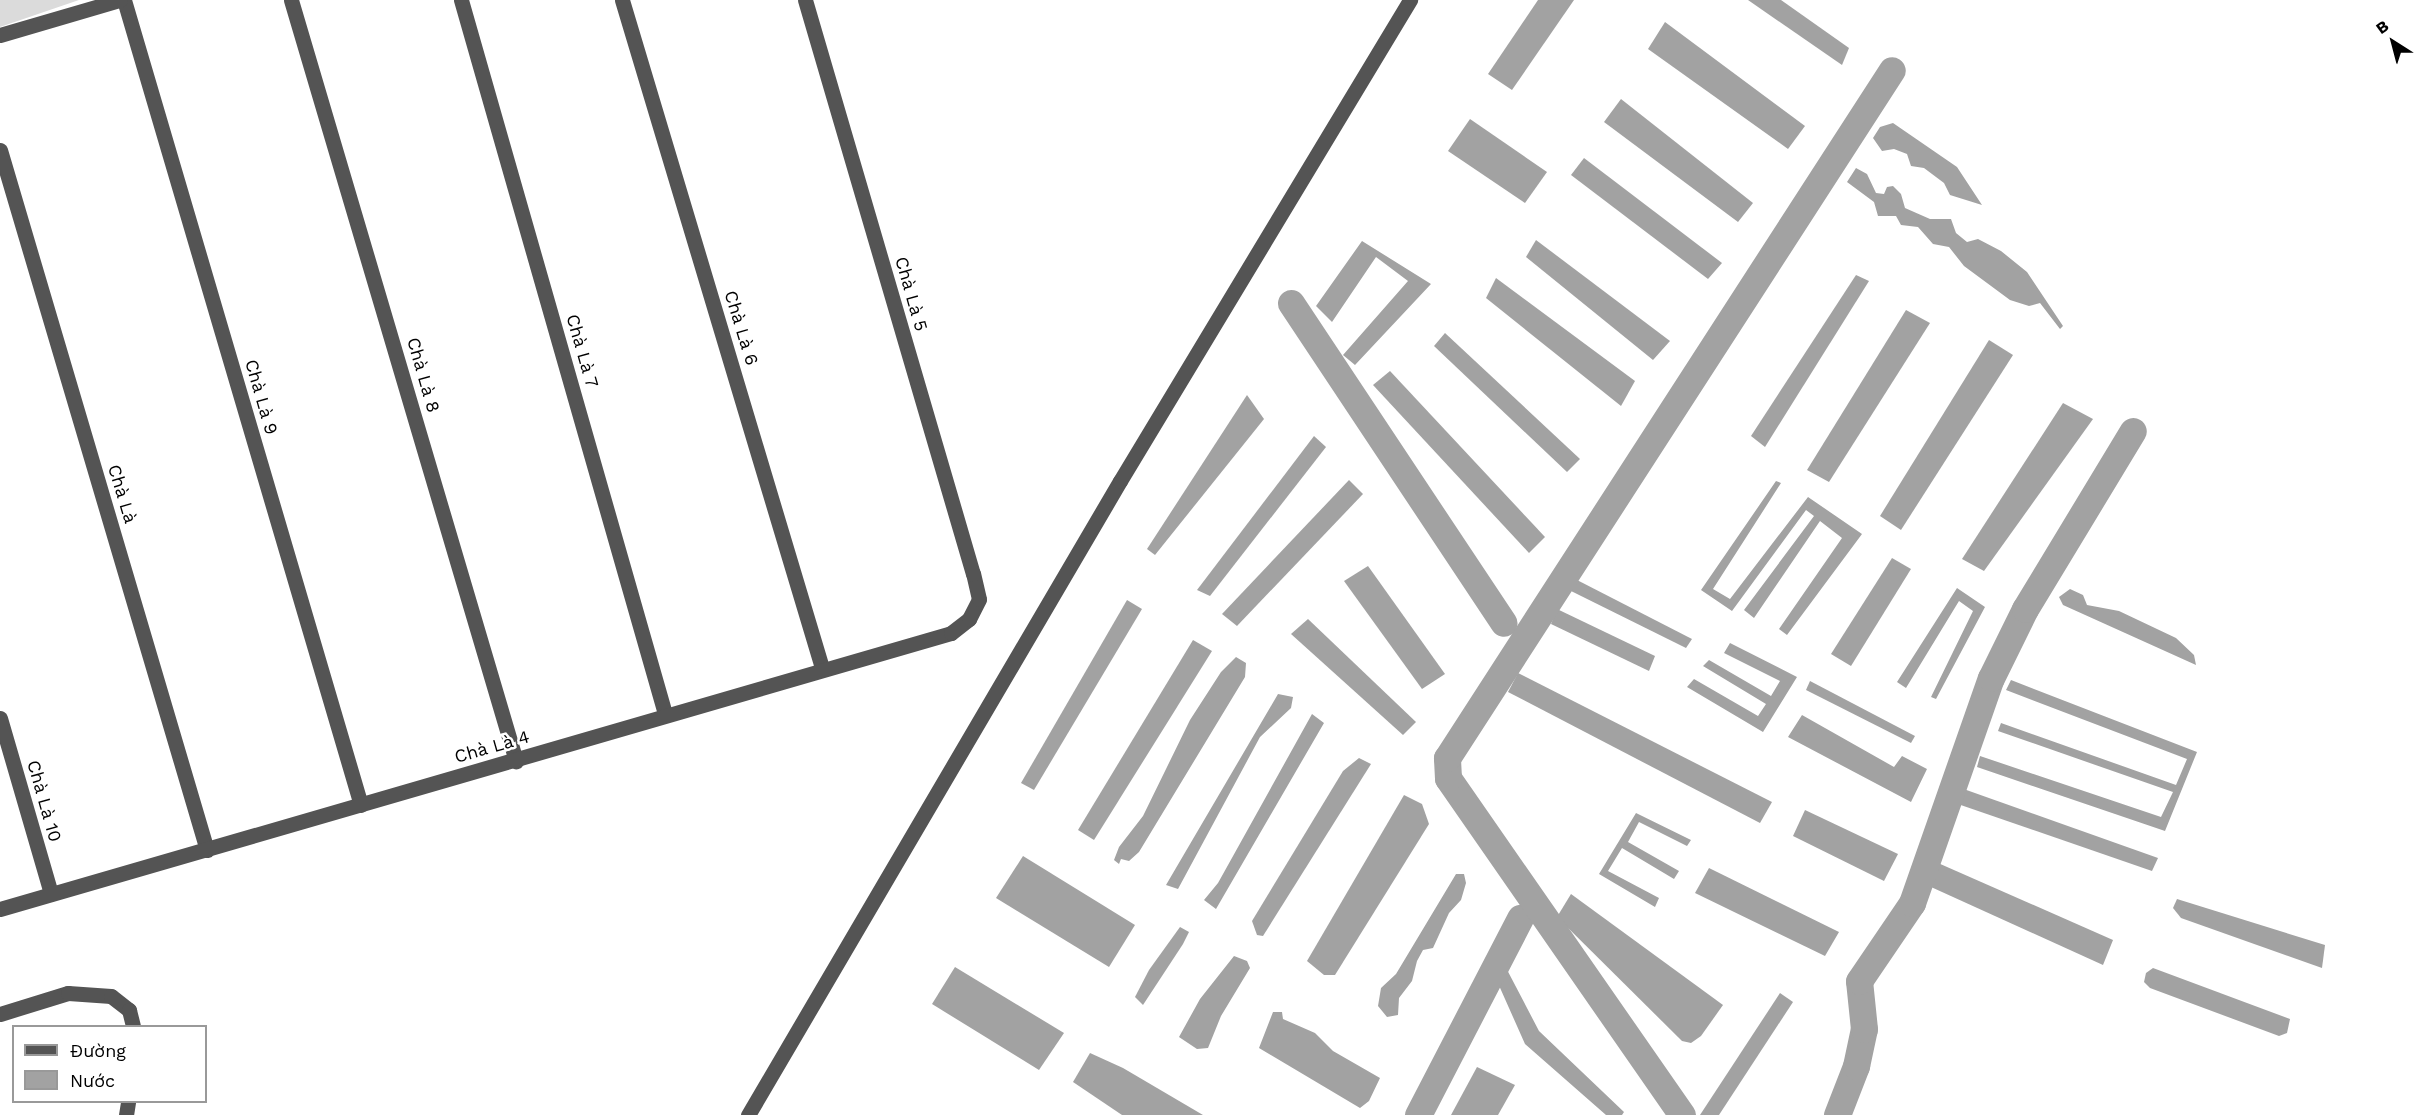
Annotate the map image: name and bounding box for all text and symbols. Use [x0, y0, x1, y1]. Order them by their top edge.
north arrow [2363, 12, 2423, 72]
text: B [2372, 16, 2392, 38]
street label: Chà Là 5 [890, 254, 932, 334]
street label: Chà Là 6 [719, 288, 763, 368]
street label: Chà Là 7 [561, 311, 603, 391]
street label: Chà Là 8 [402, 335, 444, 415]
street label: Chà Là 9 [240, 357, 282, 437]
street label: Chà Là [103, 462, 141, 526]
street label: Chà Là 4 [452, 726, 532, 768]
street label: Chà Là 10 [22, 757, 66, 845]
legend [12, 1025, 207, 1103]
text: Đường [70, 1040, 126, 1061]
text: Nước [70, 1070, 115, 1091]

